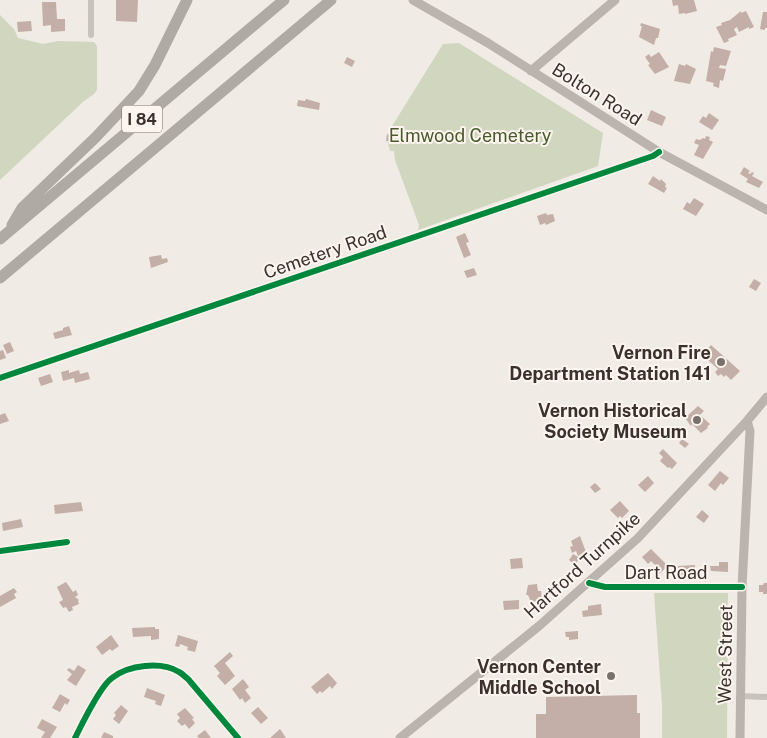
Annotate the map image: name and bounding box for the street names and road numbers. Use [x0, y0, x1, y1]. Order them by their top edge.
street label: Bolton Road [548, 58, 646, 130]
road number: I 84 [122, 106, 162, 132]
street label: Cemetery Road [261, 221, 389, 283]
street label: Hartford Turnpike [520, 507, 644, 623]
street label: Dart Road [624, 562, 708, 583]
street label: West Street [714, 604, 736, 704]

